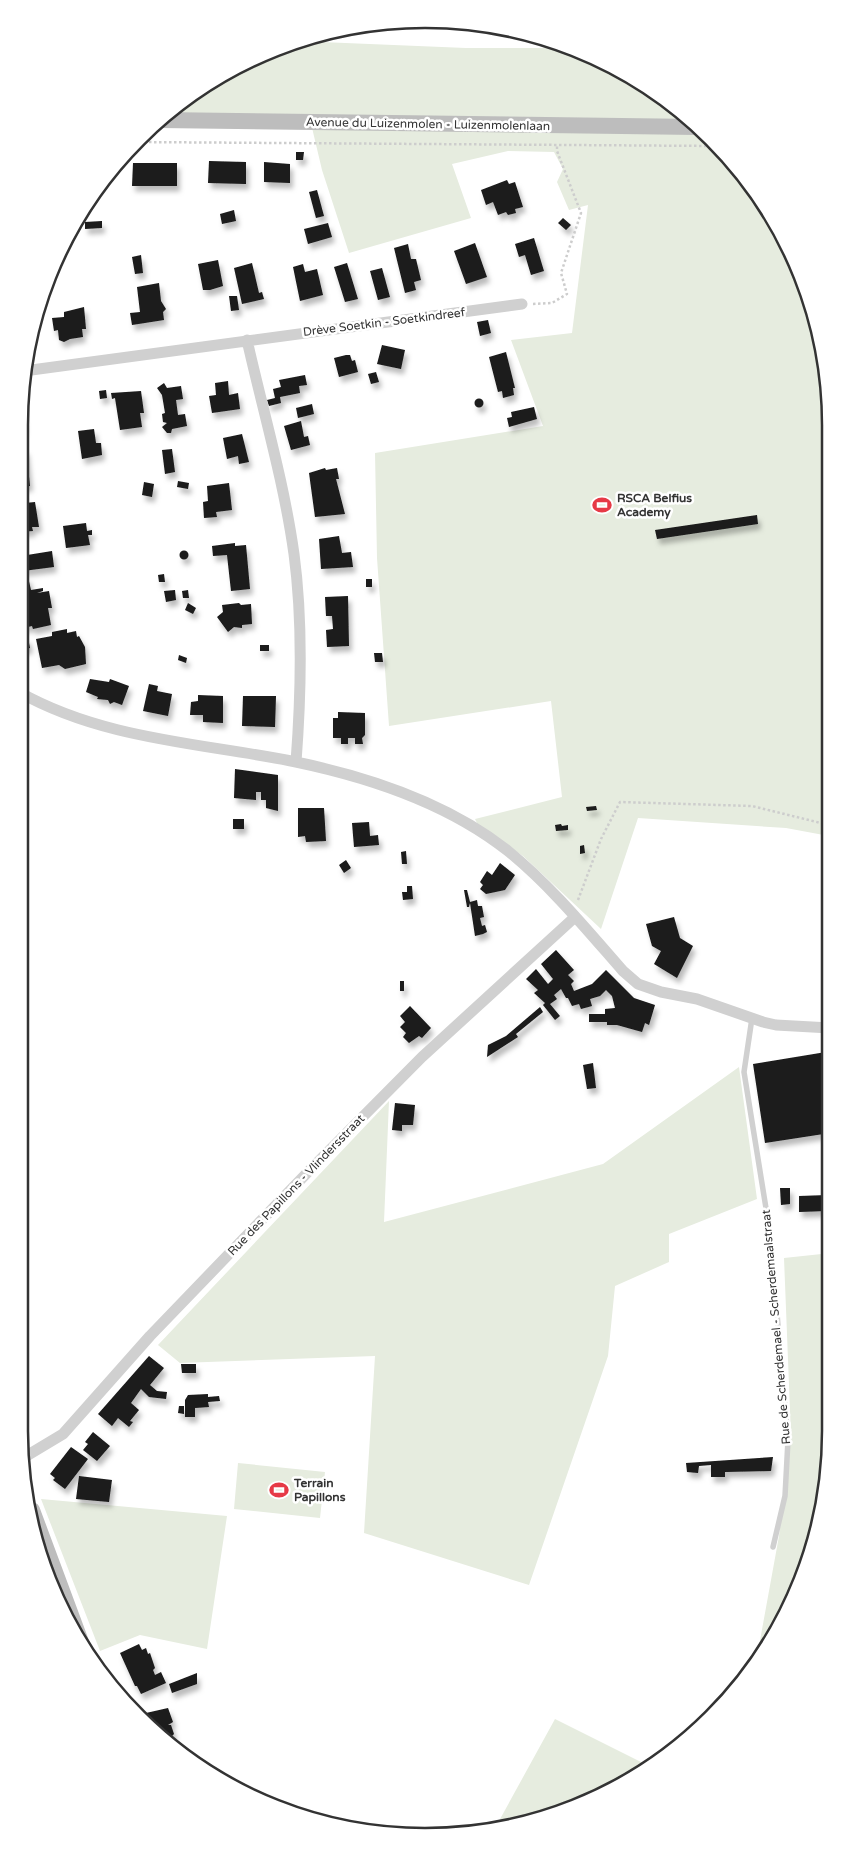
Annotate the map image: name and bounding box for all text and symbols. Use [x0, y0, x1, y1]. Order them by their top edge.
street label: Avenue du Luizenmolen - Luizenmolenlaan [306, 115, 550, 133]
street label: Drève Soetkin - Soetkindreef [302, 305, 466, 339]
place label: RSCA Belfius Academy [617, 491, 692, 520]
sports icon: RSCA Belfius Academy [591, 494, 613, 516]
street label: Rue des Papillons - Vlindersstraat [225, 1111, 368, 1258]
street label: Rue de Scherdemael - Scherdemaalstraat [759, 1209, 793, 1445]
place label: Terrain Papillons [293, 1476, 346, 1505]
sports icon: Terrain Papillons [268, 1479, 290, 1501]

